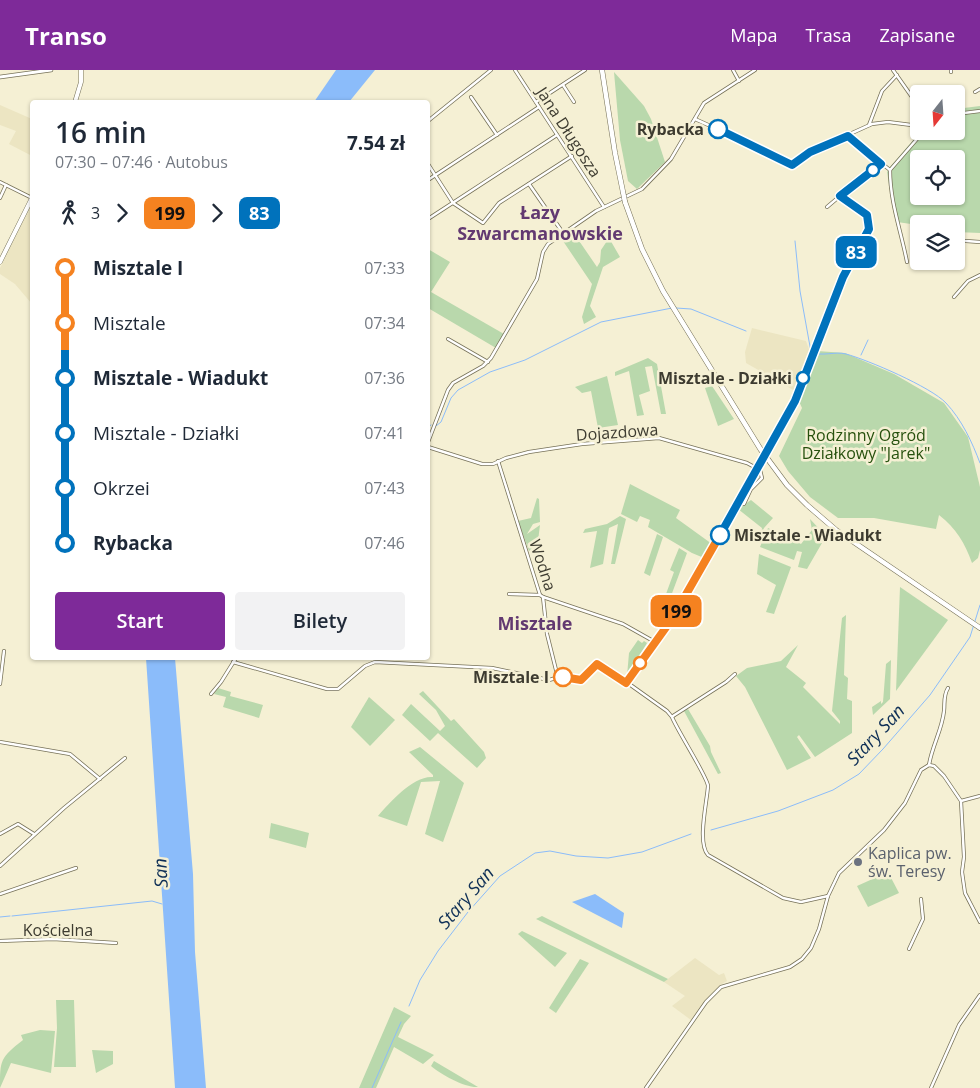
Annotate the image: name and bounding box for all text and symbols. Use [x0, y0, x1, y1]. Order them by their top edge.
text: Transo [25, 19, 107, 52]
text: Mapa [730, 23, 778, 47]
text: Trasa [806, 23, 851, 47]
text: Zapisane [879, 23, 955, 47]
street label: Jana Długosza [530, 81, 607, 182]
north arrow [910, 85, 965, 140]
map controls [910, 85, 965, 270]
text: 16 min [55, 113, 147, 151]
place label: Rybacka [637, 118, 704, 140]
marker: Rybacka [708, 119, 728, 139]
text: 7.54 zł [347, 130, 405, 156]
button: locate [910, 150, 965, 205]
text: 07:30 – 07:46 · Autobus [55, 151, 228, 173]
unlabelled marker [866, 163, 880, 177]
icon: walk [55, 199, 83, 227]
icon: forward [108, 199, 136, 227]
icon: forward [203, 199, 231, 227]
district label: Łazy Szwarcmanowskie [457, 200, 623, 245]
text: 199 [154, 201, 185, 225]
text: 83 [249, 201, 270, 225]
text: 3 [91, 202, 100, 224]
button: layers [910, 215, 965, 270]
line badge: 83 [834, 236, 878, 268]
text: 83 [846, 240, 866, 264]
text: Misztale I [93, 255, 183, 281]
text: 07:33 [364, 257, 405, 279]
text: Misztale [93, 310, 166, 336]
text: 07:34 [364, 312, 405, 334]
text: Misztale - Wiadukt [93, 365, 268, 391]
text: 07:36 [364, 367, 405, 389]
place label: Misztale - Działki [658, 367, 792, 389]
marker: Misztale - Działki [796, 371, 810, 385]
street label: Dojazdowa [575, 418, 659, 446]
text: Misztale - Działki [93, 420, 239, 446]
text: 07:41 [364, 422, 405, 444]
park label: Rodzinny Ogród Działkowy "Jarek" [802, 424, 930, 464]
text: Okrzei [93, 475, 150, 501]
text: 07:43 [364, 477, 405, 499]
place label: Misztale - Wiadukt [734, 524, 882, 546]
marker: Misztale - Wiadukt [710, 525, 730, 545]
text: Rybacka [93, 530, 173, 556]
text: 07:46 [364, 532, 405, 554]
street label: Wodna [524, 536, 562, 594]
button: Start [55, 592, 225, 650]
button: Bilety [235, 592, 405, 650]
line badge: 199 [647, 595, 705, 627]
text: 199 [661, 599, 691, 623]
district label: Misztale [497, 611, 573, 635]
unlabelled marker [633, 656, 647, 670]
place label: Misztale I [473, 666, 549, 688]
marker: Misztale I [553, 667, 573, 687]
water label: Stary San [841, 699, 910, 770]
place label: Kaplica pw. św. Teresy [868, 842, 952, 882]
marker: Kaplica pw. św. Teresy [852, 856, 864, 868]
water label: San [147, 858, 173, 888]
water label: Stary San [432, 861, 499, 933]
street label: Kościelna [23, 919, 93, 941]

